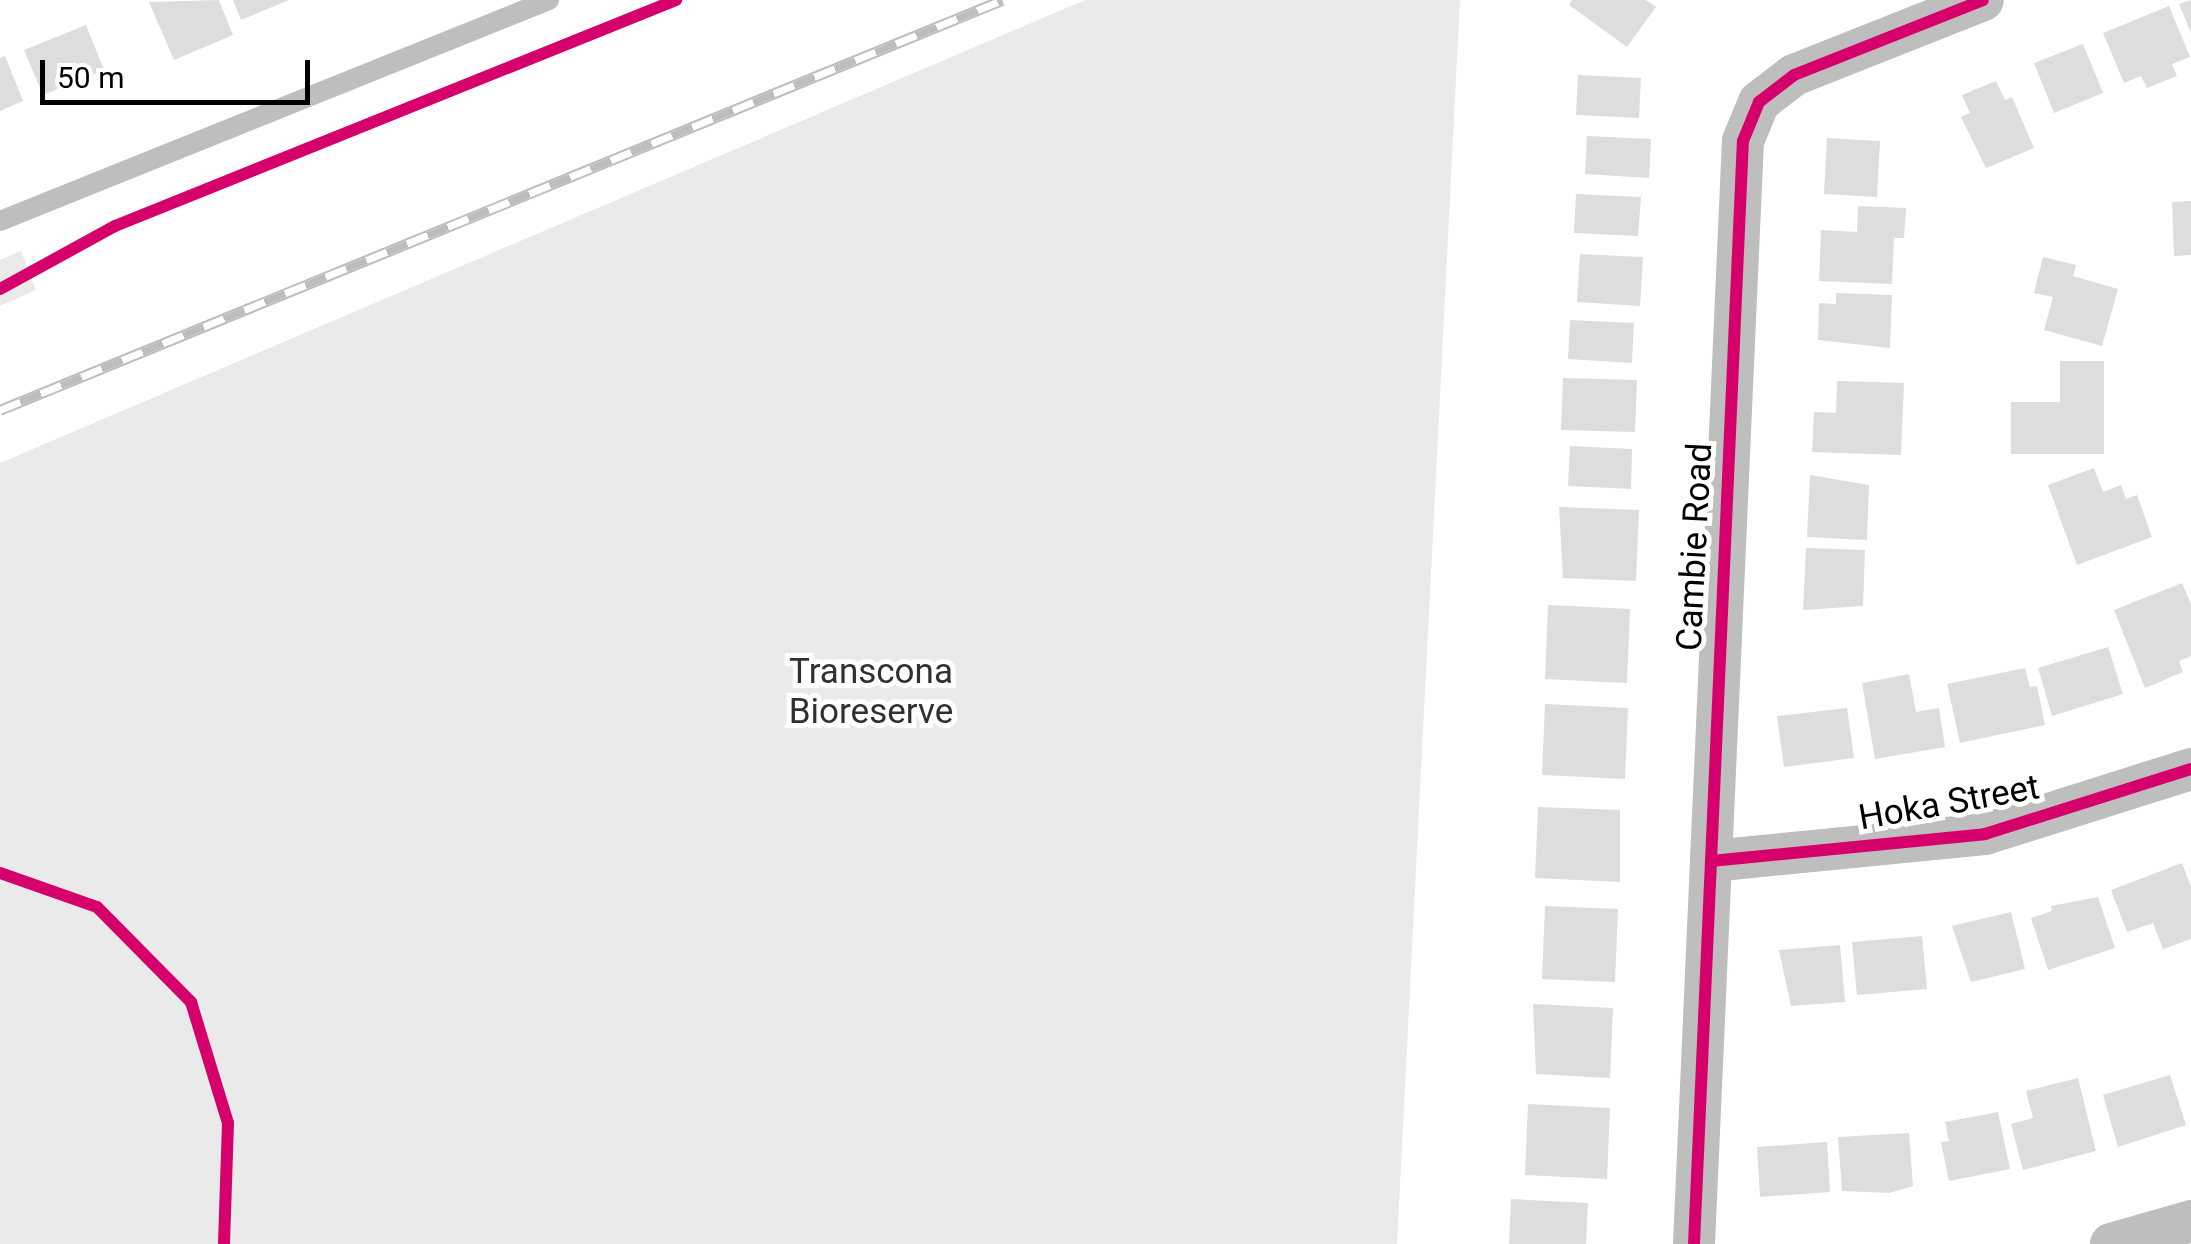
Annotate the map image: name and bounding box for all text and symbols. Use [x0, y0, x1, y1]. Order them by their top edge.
scale bar [45, 40, 315, 102]
text: 50 m [57, 60, 124, 95]
street label: Cambie Road [1669, 442, 1721, 652]
park label: Transcona Bioreserve [789, 651, 953, 733]
street label: Hoka Street [1855, 766, 2043, 840]

